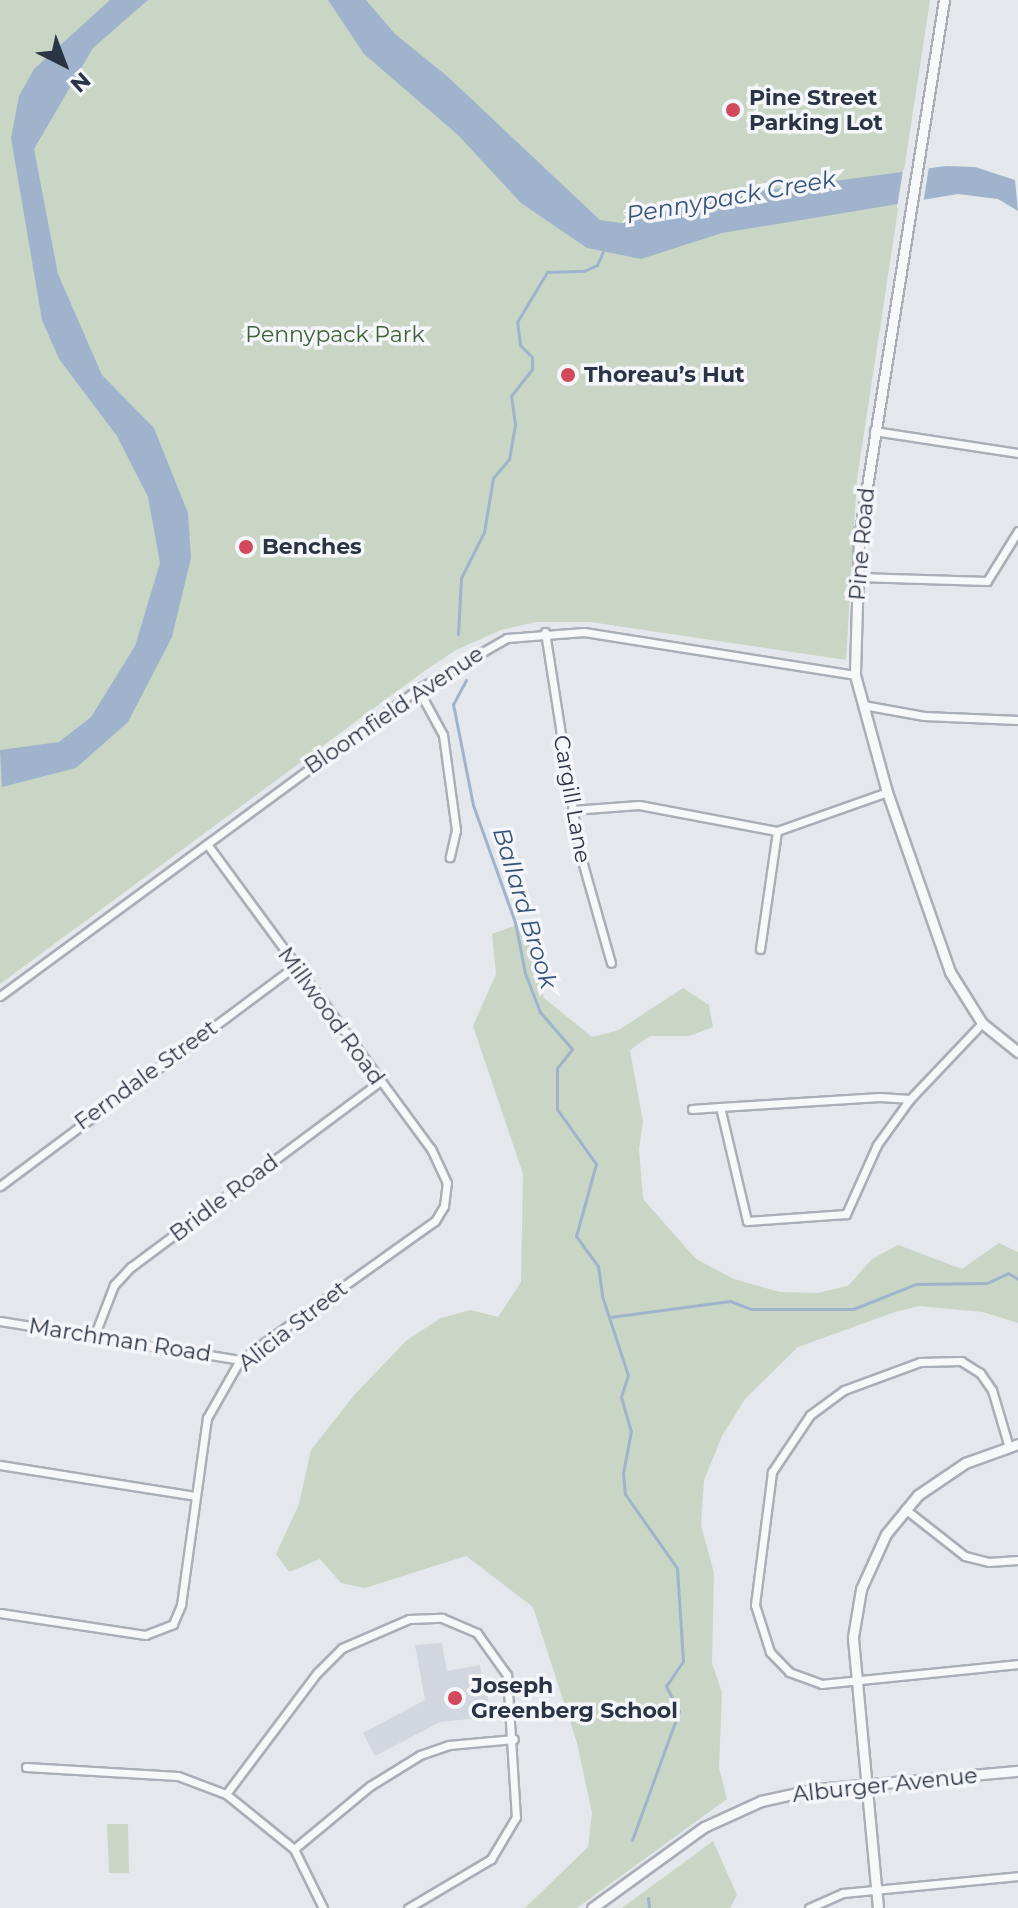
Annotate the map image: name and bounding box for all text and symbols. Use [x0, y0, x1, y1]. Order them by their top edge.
north arrow [24, 24, 104, 104]
text: N [65, 66, 96, 98]
place label: Pine Street Parking Lot [749, 84, 883, 136]
marker: Pine Street Parking Lot [724, 101, 742, 119]
water label: Pennypack Creek [624, 164, 838, 230]
park label: Pennypack Park [245, 322, 425, 348]
place label: Thoreau’s Hut [584, 362, 745, 388]
marker: Thoreau’s Hut [559, 366, 577, 384]
street label: Pine Road [844, 486, 880, 602]
place label: Benches [262, 534, 362, 560]
marker: Benches [237, 538, 255, 556]
street label: Bloomfield Avenue [300, 640, 488, 780]
street label: Cargill Lane [548, 733, 596, 865]
water label: Ballard Brook [487, 824, 563, 992]
street label: Millwood Road [272, 942, 390, 1090]
street label: Ferndale Street [70, 1014, 222, 1136]
street label: Bridle Road [165, 1149, 283, 1247]
street label: Alicia Street [233, 1275, 353, 1377]
street label: Marchman Road [27, 1313, 213, 1367]
place label: Joseph Greenberg School [471, 1672, 678, 1724]
marker: Joseph Greenberg School [446, 1689, 464, 1707]
street label: Alburger Avenue [791, 1762, 979, 1808]

